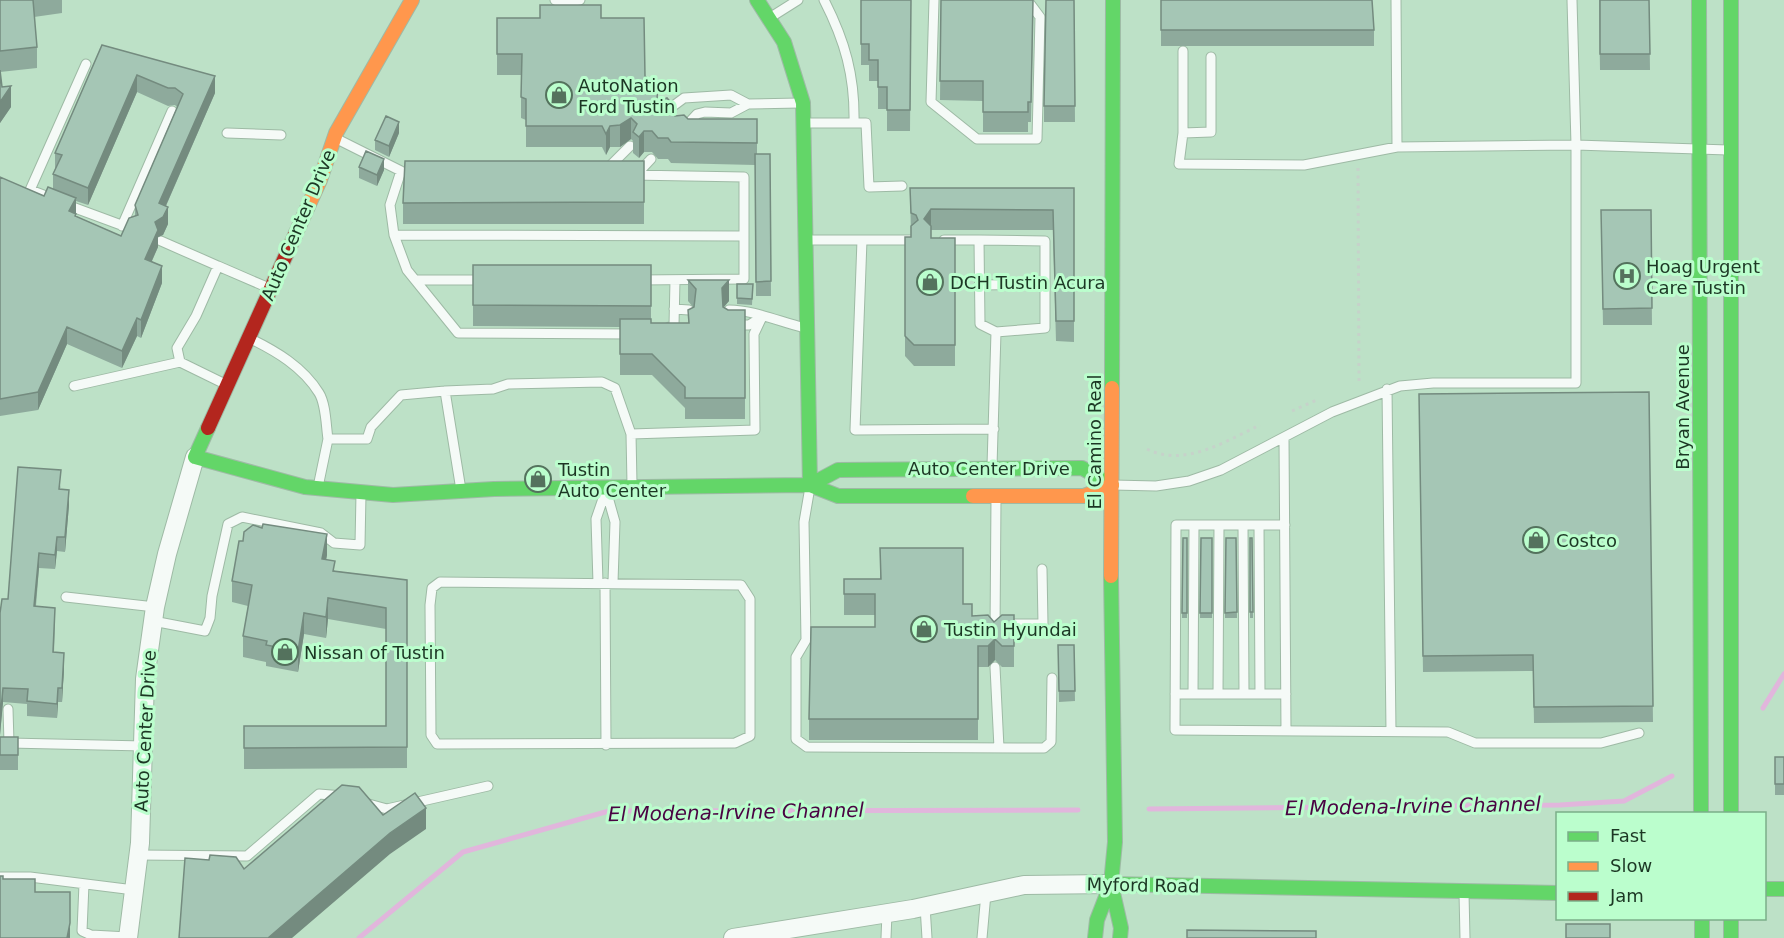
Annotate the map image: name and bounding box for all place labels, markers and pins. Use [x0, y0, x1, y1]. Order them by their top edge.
place label: AutoNation Ford Tustin [578, 75, 679, 117]
shop icon: AutoNation Ford Tustin [544, 80, 574, 110]
place label: Hoag Urgent Care Tustin [1646, 256, 1760, 298]
hospital icon: Hoag Urgent Care Tustin [1612, 261, 1642, 291]
shop icon: DCH Tustin Acura [915, 267, 945, 297]
place label: DCH Tustin Acura [950, 272, 1106, 293]
place label: Tustin Auto Center [557, 459, 667, 501]
shop icon: Tustin Auto Center [523, 464, 553, 494]
shop icon: Costco [1521, 525, 1551, 555]
place label: Costco [1556, 530, 1617, 551]
shop icon: Tustin Hyundai [909, 614, 939, 644]
place label: Tustin Hyundai [943, 619, 1077, 640]
shop icon: Nissan of Tustin [270, 637, 300, 667]
place label: Nissan of Tustin [304, 642, 445, 663]

